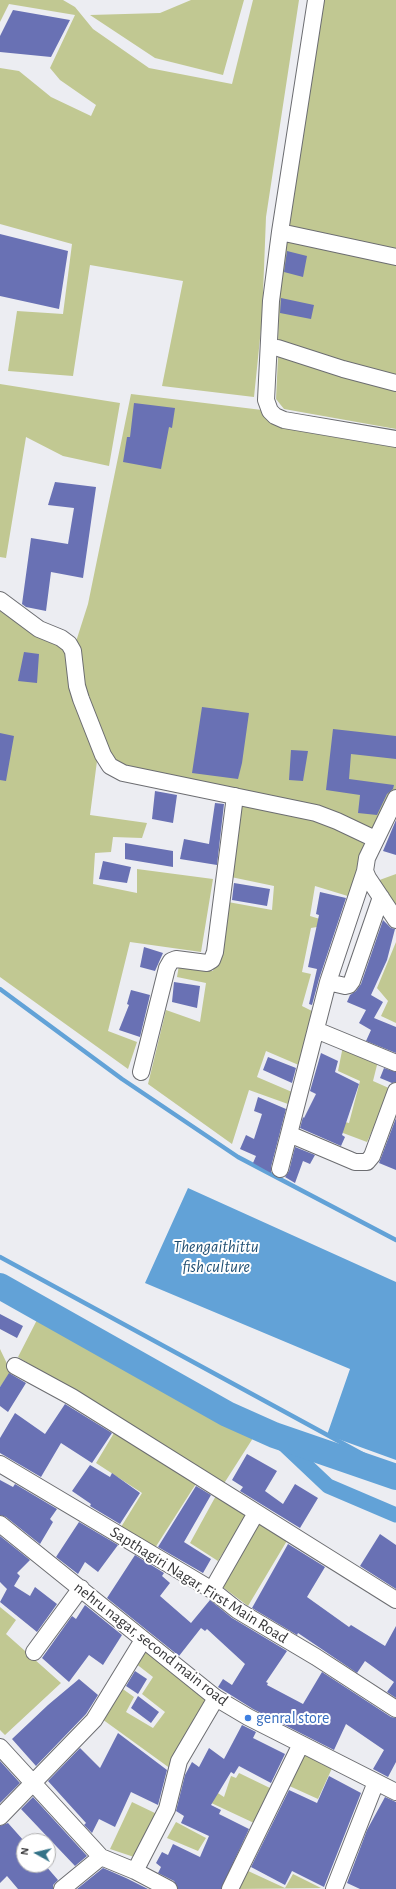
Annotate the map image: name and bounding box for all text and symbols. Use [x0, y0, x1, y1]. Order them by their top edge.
water label: Thengaithittu fish culture [173, 1237, 259, 1277]
street label: Sapthagiri Nagar, First Main Road [107, 1522, 291, 1648]
street label: nehru nagar, second main road [70, 1578, 232, 1710]
place label: genral store [256, 1708, 329, 1728]
marker: genral store [243, 1713, 253, 1723]
north arrow [16, 1833, 56, 1873]
text: N [19, 1847, 31, 1856]

